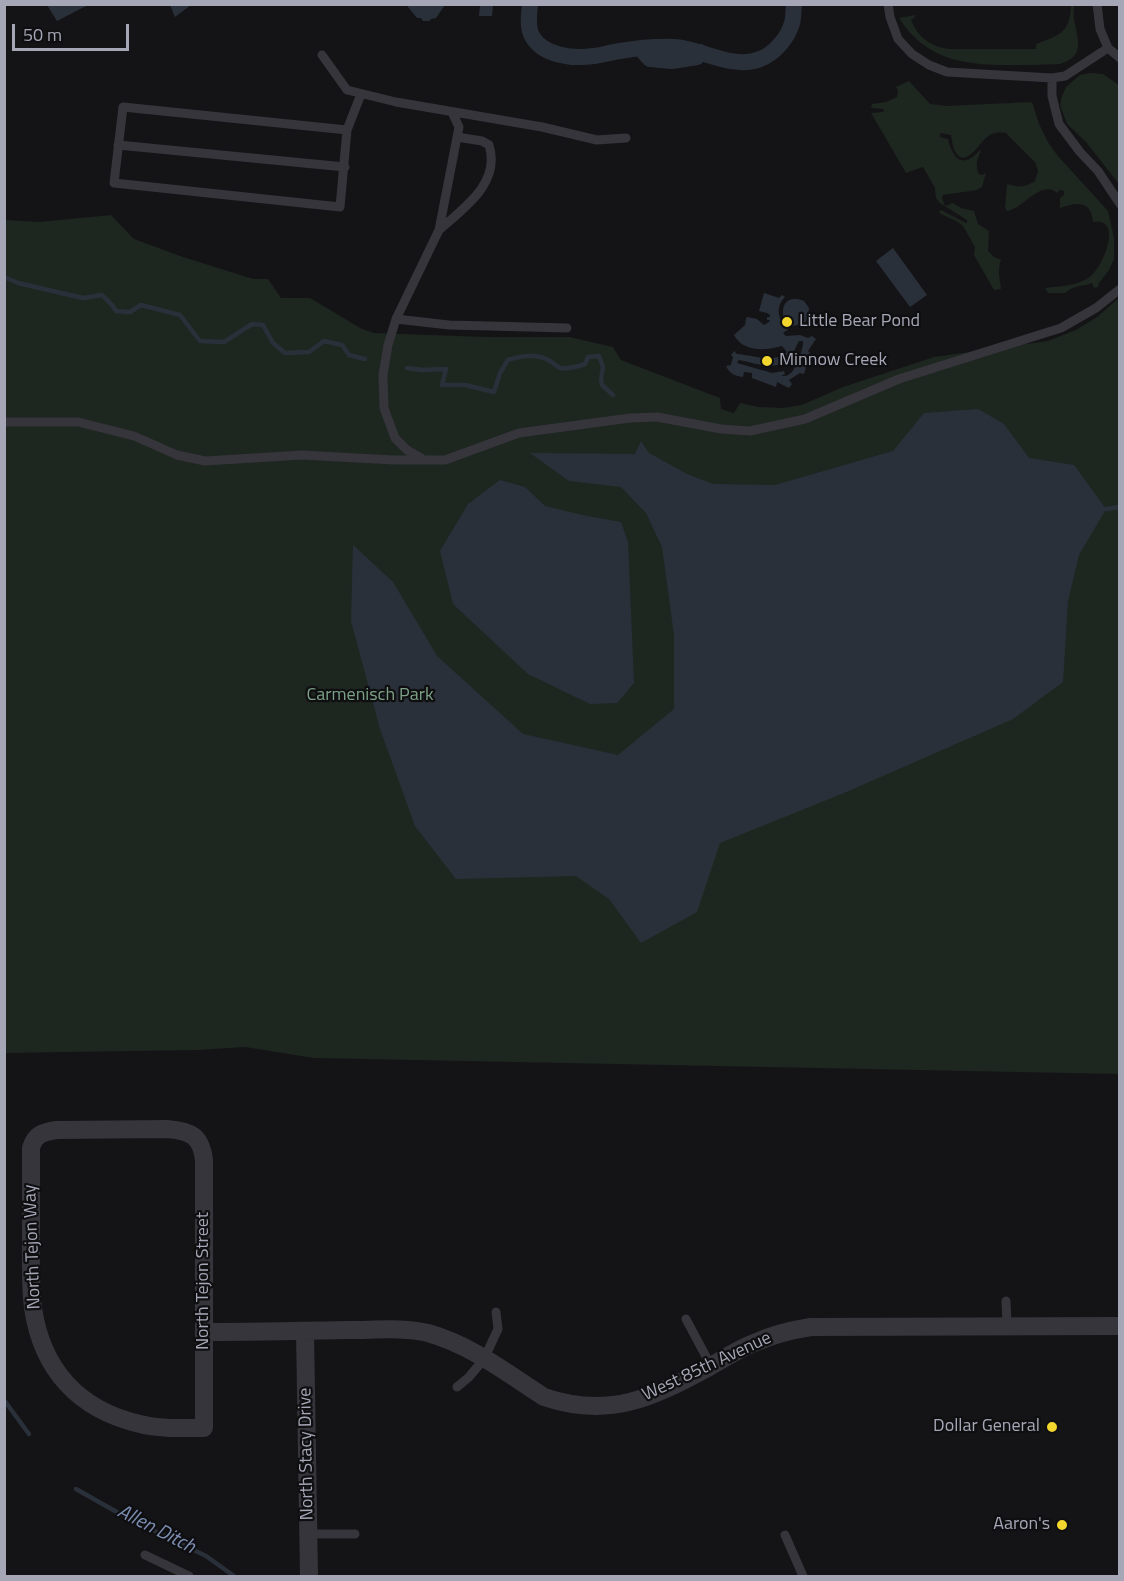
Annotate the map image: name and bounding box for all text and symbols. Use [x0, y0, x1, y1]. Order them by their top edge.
scale bar [15, 12, 132, 50]
text: 50 m [23, 21, 62, 48]
place label: Little Bear Pond [799, 311, 920, 333]
marker: Little Bear Pond [780, 315, 794, 329]
place label: Minnow Creek [779, 350, 887, 372]
marker: Minnow Creek [760, 354, 774, 368]
park label: Carmenisch Park [306, 685, 434, 707]
street label: North Tejon Way [20, 1184, 46, 1310]
street label: North Tejon Street [193, 1212, 215, 1350]
street label: West 85th Avenue [639, 1328, 775, 1406]
street label: North Stacy Drive [295, 1388, 319, 1520]
place label: Dollar General [933, 1416, 1040, 1438]
marker: Dollar General [1045, 1420, 1059, 1434]
water label: Allen Ditch [113, 1500, 199, 1560]
place label: Aaron's [993, 1514, 1050, 1536]
marker: Aaron's [1055, 1518, 1069, 1532]

